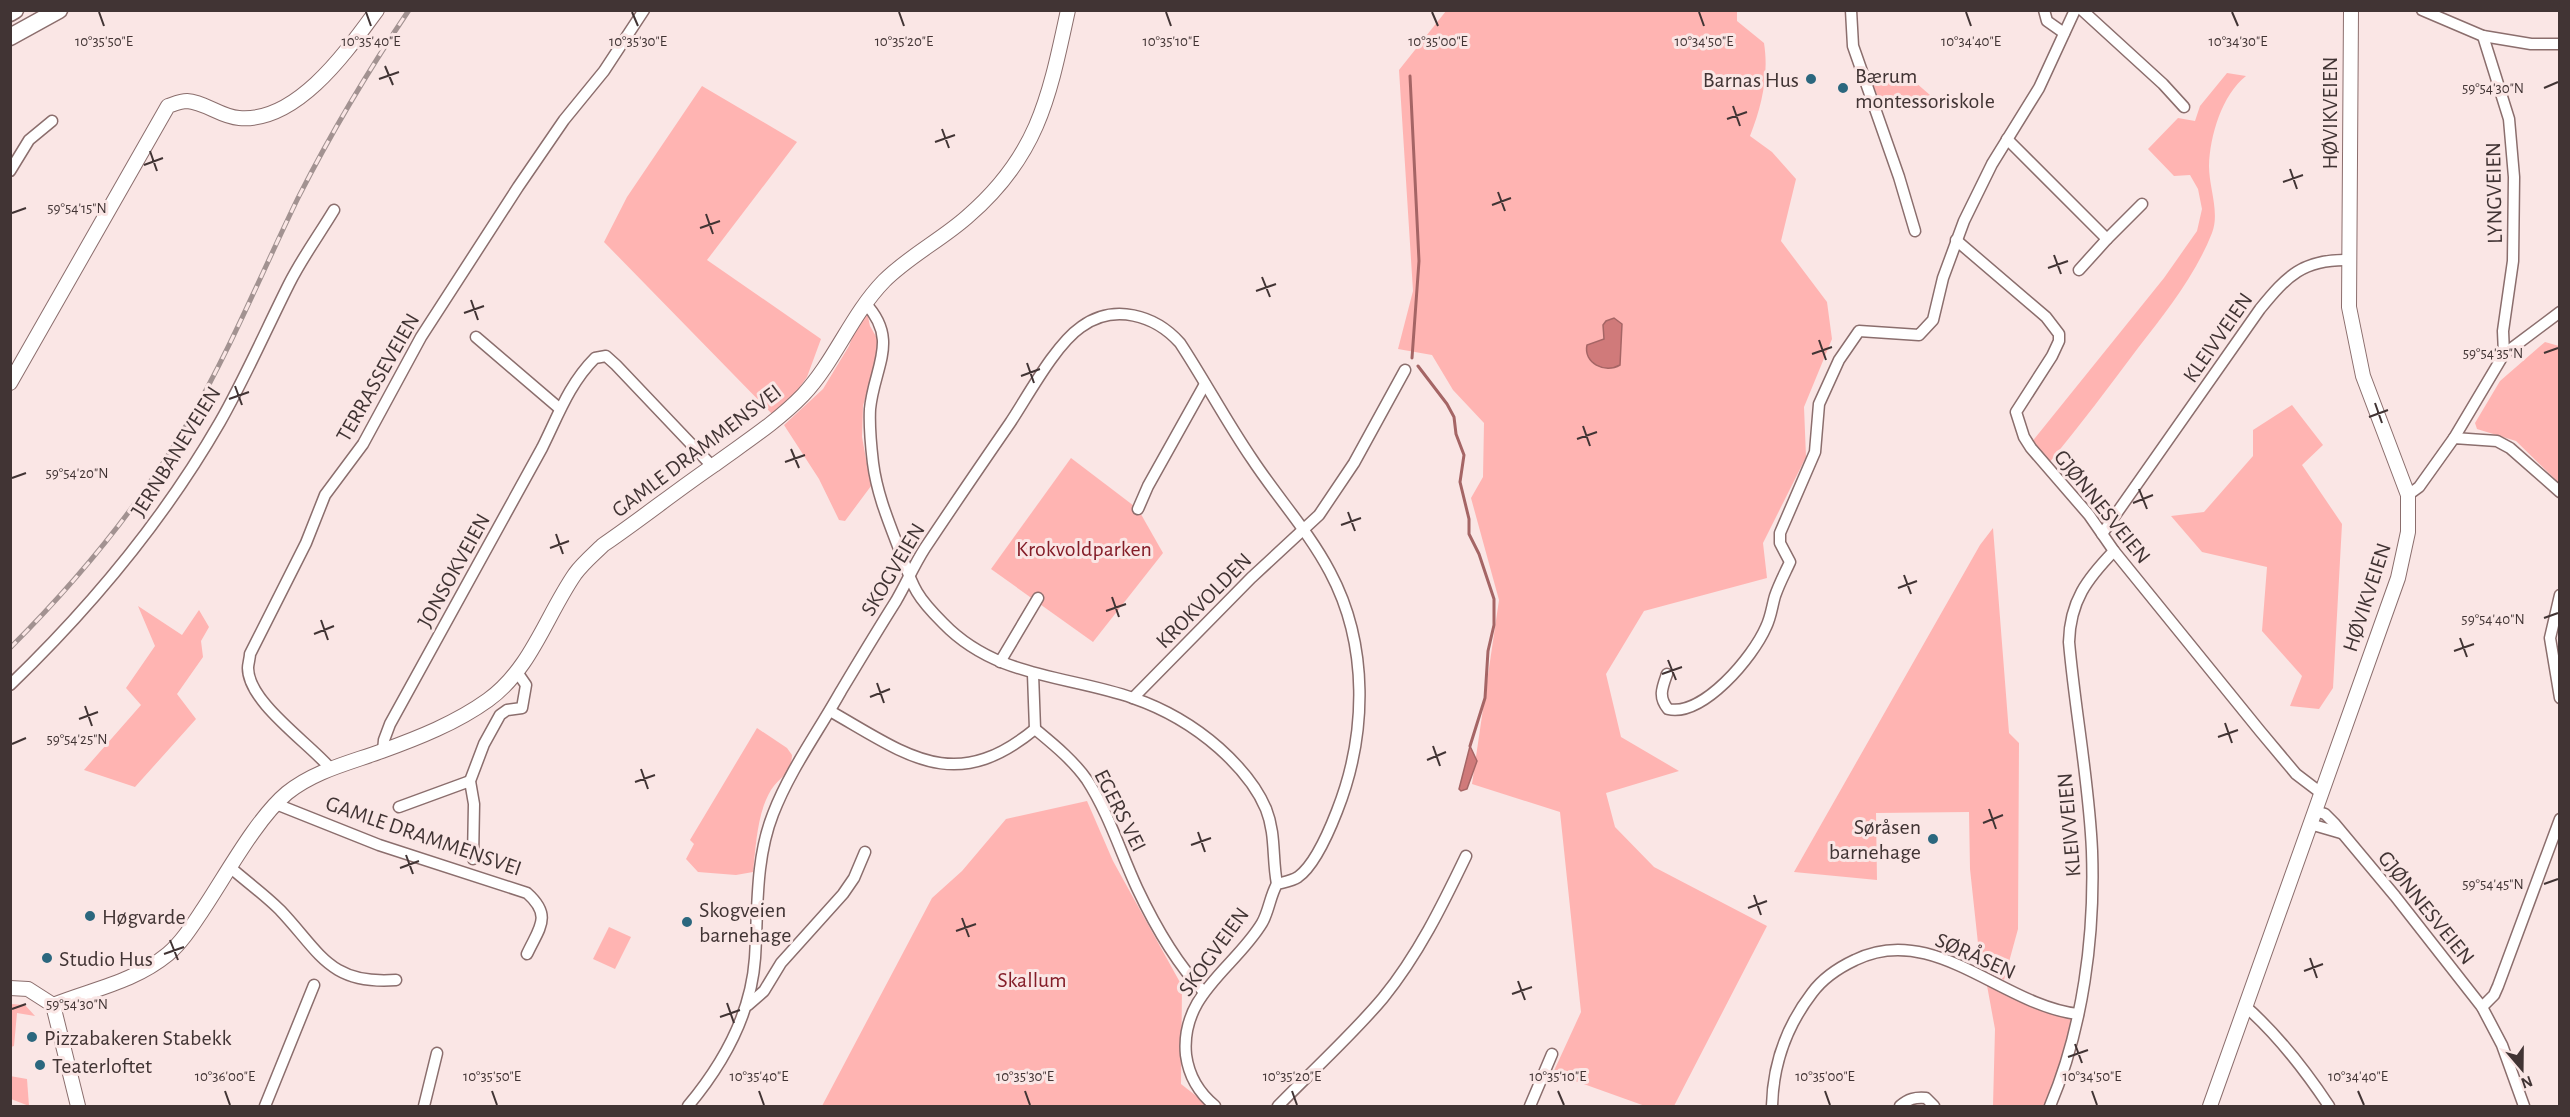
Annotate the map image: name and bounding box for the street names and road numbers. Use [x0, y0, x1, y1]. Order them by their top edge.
street label: HØVIKVEIEN [2319, 56, 2341, 170]
street label: LYNGVEIEN [2482, 142, 2506, 244]
street label: KLEIVVEIEN [2179, 289, 2257, 387]
street label: TERRASSEVEIEN [332, 309, 424, 446]
street label: GAMLE DRAMMENSVEI [608, 380, 785, 521]
street label: JERNBANEVEIEN [127, 382, 225, 521]
street label: GJØNNESVEIEN [2050, 446, 2155, 568]
street label: JONSOKVEIEN [414, 510, 494, 631]
street label: SKOGVEIEN [857, 519, 929, 620]
street label: HØVIKVEIEN [2339, 540, 2395, 655]
street label: KROKVOLDEN [1152, 549, 1256, 653]
street label: EGERS VEI [1090, 766, 1150, 855]
street label: KLEIVVEIEN [2053, 772, 2084, 878]
street label: GAMLE DRAMMENSVEI [323, 792, 524, 880]
street label: GJØNNESVEIEN [2374, 847, 2479, 969]
street label: SKOGVEIEN [1174, 903, 1253, 1000]
street label: SØRÅSEN [1932, 928, 2019, 983]

